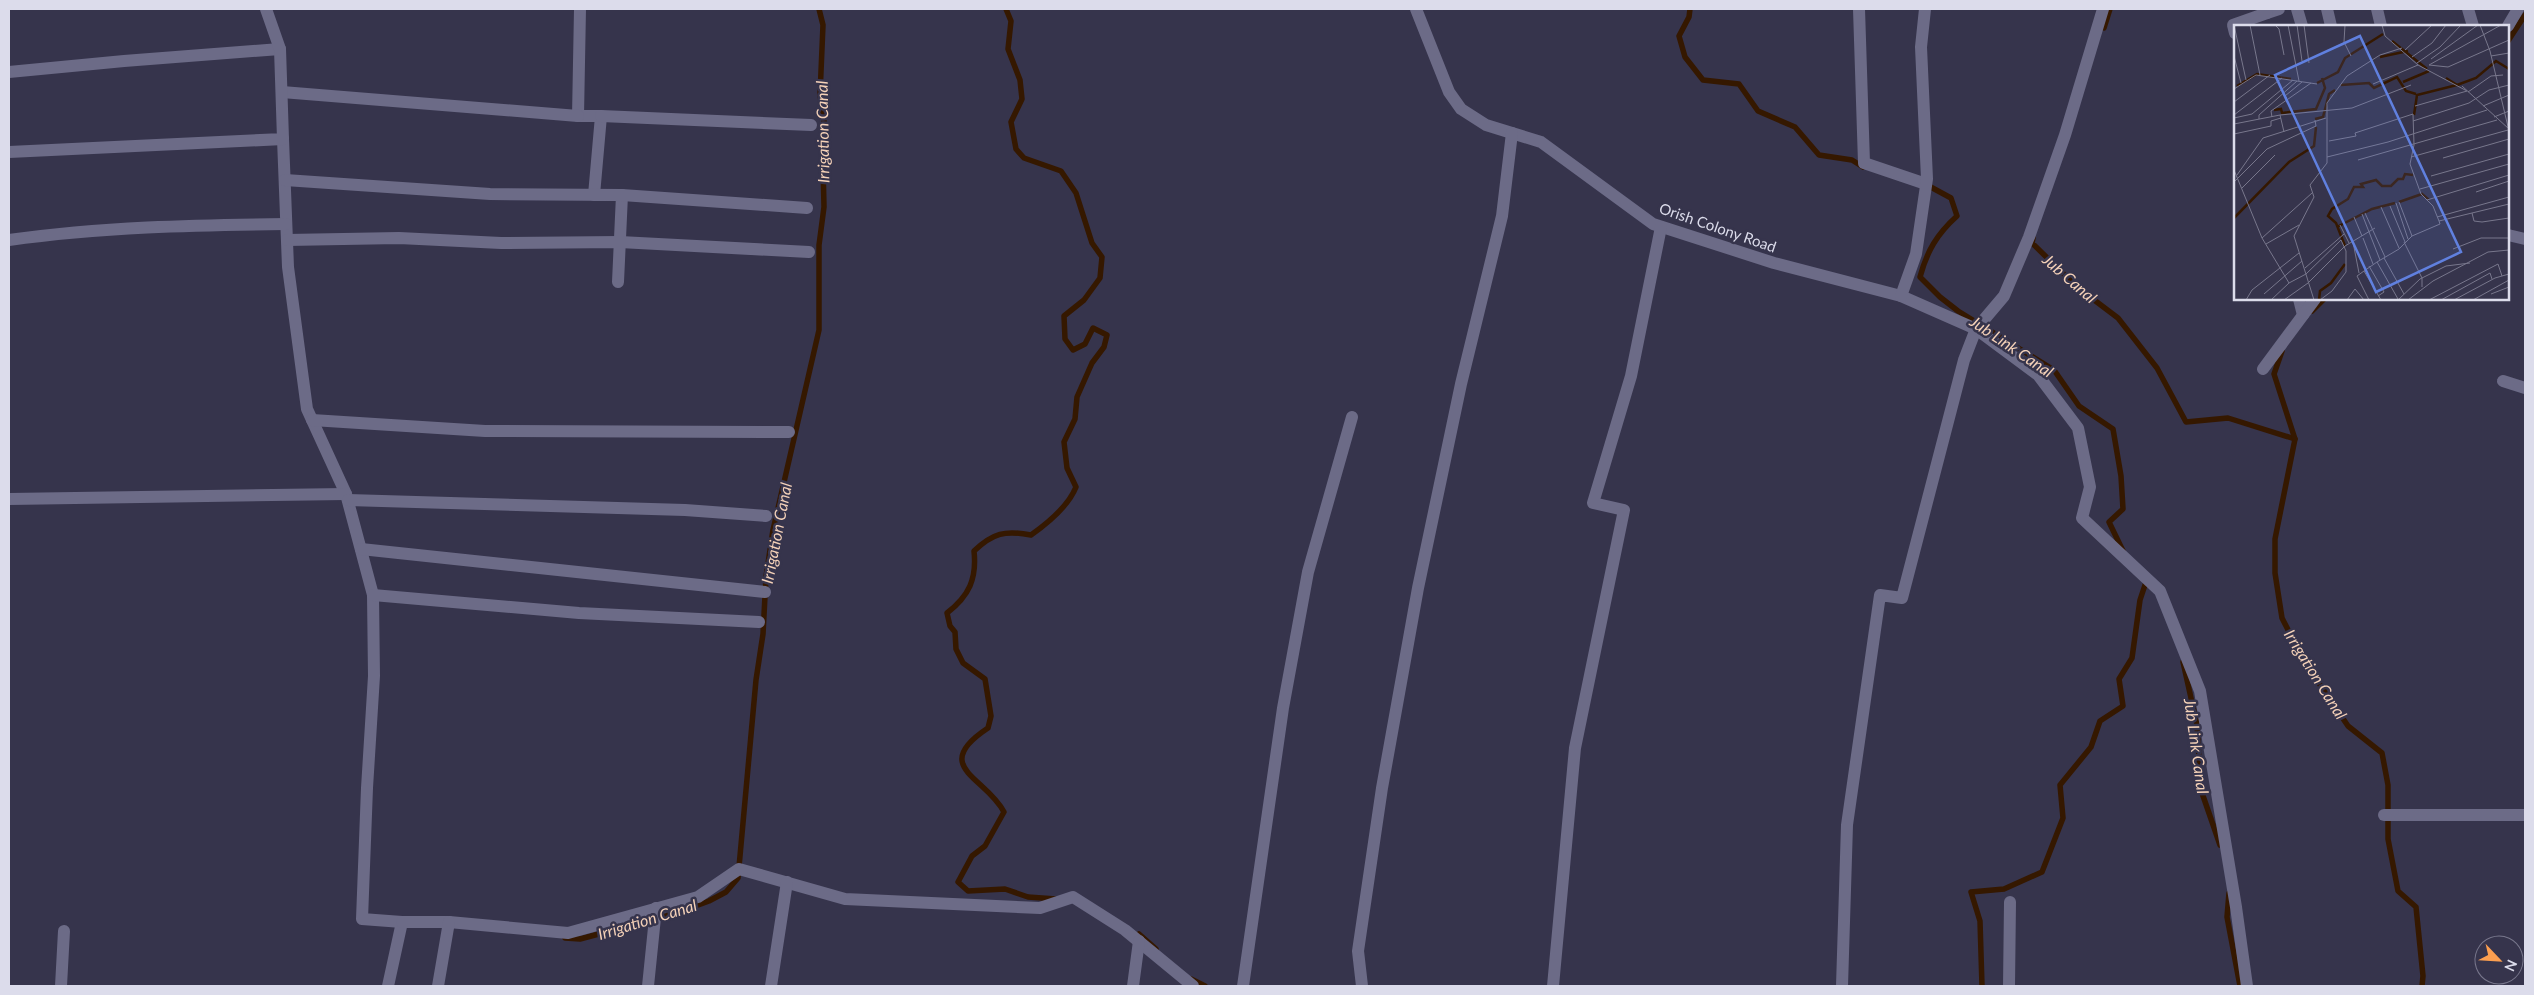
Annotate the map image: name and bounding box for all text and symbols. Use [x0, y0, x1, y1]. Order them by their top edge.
inset map [2234, 25, 2509, 300]
water label: Irrigation Canal [812, 80, 832, 183]
street label: Orish Colony Road [1657, 199, 1779, 255]
water label: Jub Canal [2038, 249, 2101, 307]
water label: Jub Link Canal [1966, 311, 2058, 381]
water label: Irrigation Canal [757, 481, 795, 585]
water label: Irrigation Canal [2281, 626, 2351, 723]
water label: Jub Link Canal [2181, 696, 2213, 795]
water label: Irrigation Canal [595, 895, 699, 943]
north arrow [2474, 935, 2524, 985]
text: N [2501, 957, 2521, 974]

